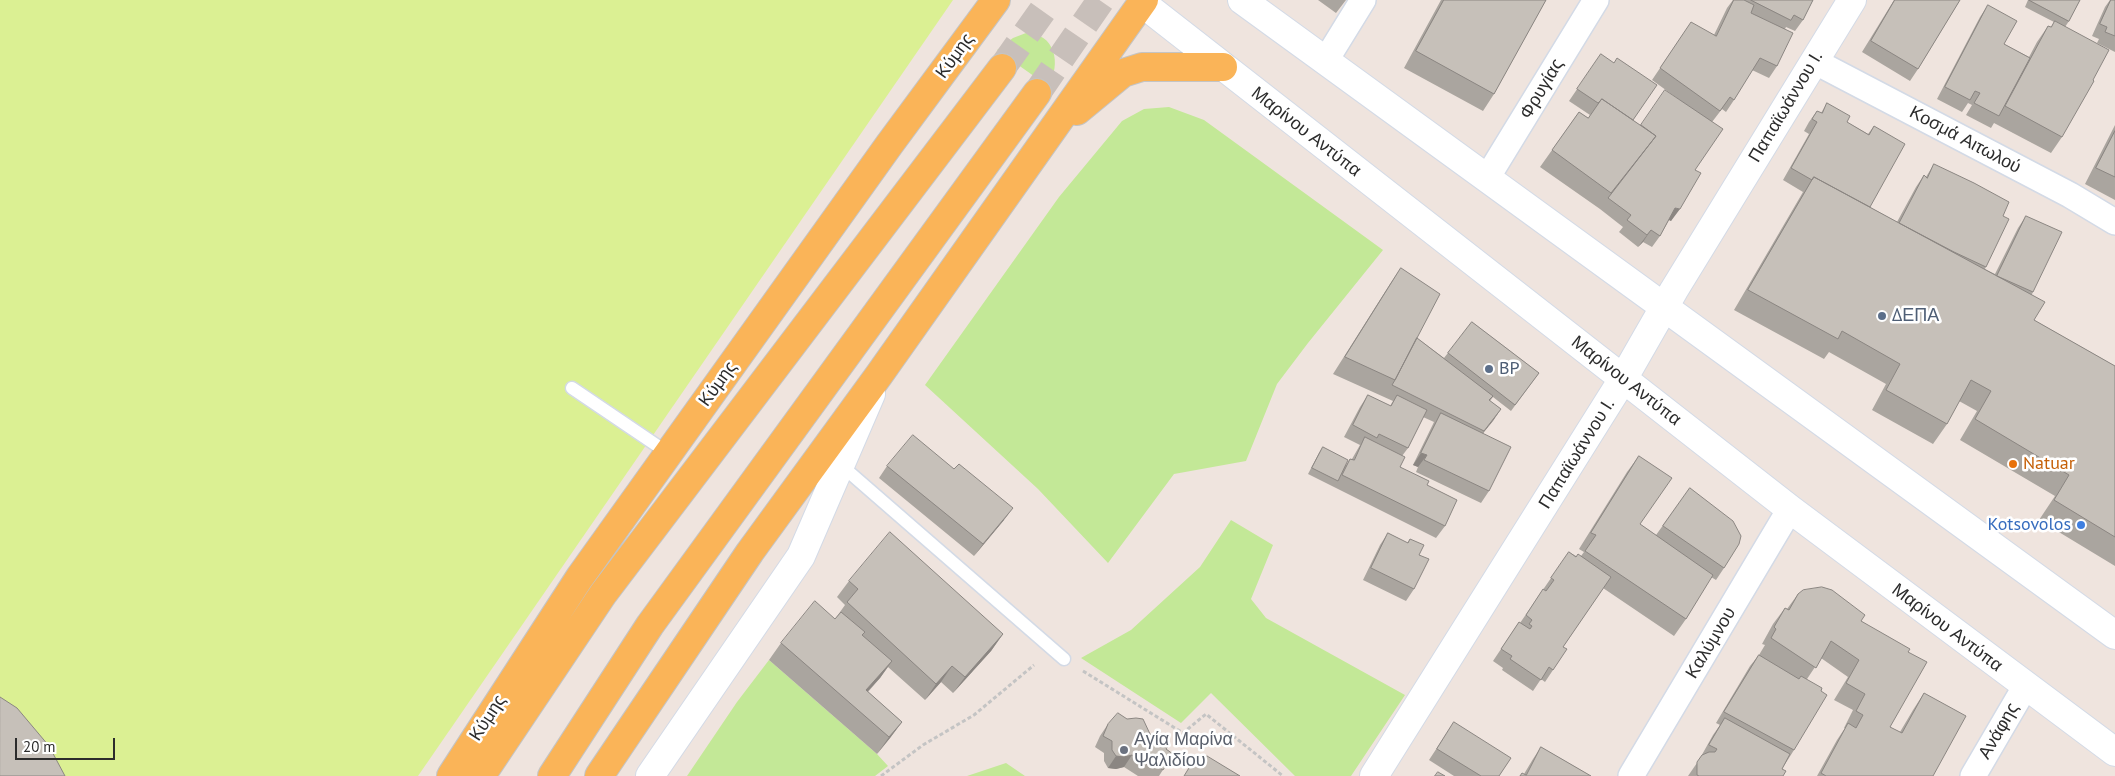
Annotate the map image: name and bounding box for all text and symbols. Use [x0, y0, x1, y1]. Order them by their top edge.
street label: Κύμης [931, 29, 979, 83]
street label: Παπαϊωάννου Ι. [1744, 48, 1828, 166]
street label: Φρυγίας [1516, 55, 1568, 123]
street label: Μαρίνου Αντύπα [1247, 82, 1365, 182]
street label: Κοσμά Αιτωλού [1906, 102, 2024, 178]
place label: ΔΕΠΑ [1892, 305, 1939, 327]
marker: ΔΕΠΑ [1876, 310, 1888, 322]
street label: Μαρίνου Αντύπα [1567, 331, 1685, 431]
street label: Κύμης [694, 357, 742, 411]
place label: BP [1499, 358, 1520, 380]
marker: BP [1483, 363, 1495, 375]
street label: Παπαϊωάννου Ι. [1535, 395, 1619, 513]
place label: Natuar [2023, 453, 2075, 475]
marker: Natuar [2007, 458, 2019, 470]
place label: Kotsovolos [1988, 514, 2071, 536]
marker: Kotsovolos [2075, 519, 2087, 531]
street label: Μαρίνου Αντύπα [1887, 579, 2007, 677]
street label: Καλύμνου [1681, 603, 1741, 683]
street label: Κύμης [465, 691, 511, 745]
street label: Ανάφης [1974, 699, 2024, 763]
scale bar [18, 728, 118, 760]
place label: Αγία Μαρίνα Ψαλιδίου [1134, 729, 1233, 772]
text: 20 m [23, 737, 56, 756]
marker: Αγία Μαρίνα Ψαλιδίου [1118, 744, 1130, 756]

